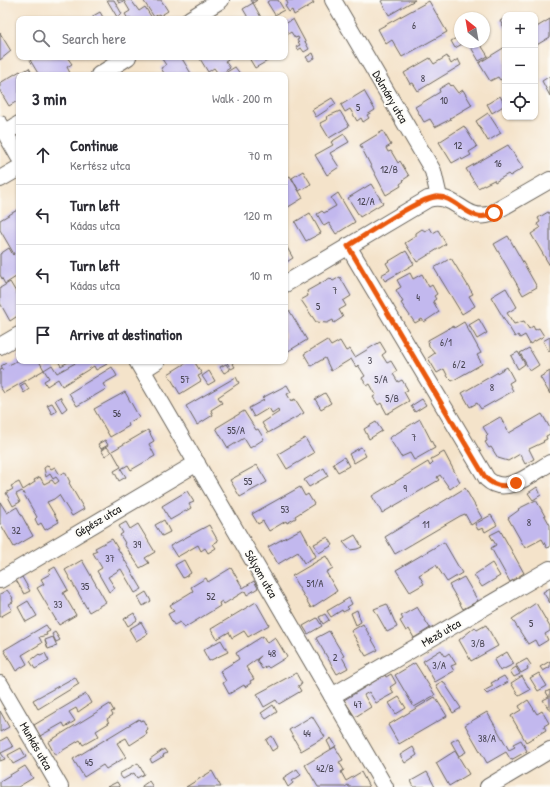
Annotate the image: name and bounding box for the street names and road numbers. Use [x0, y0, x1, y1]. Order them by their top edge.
street label: Dolmány utca [369, 67, 412, 126]
street label: Gépész utca [71, 500, 124, 541]
street label: Sólyom utca [241, 547, 282, 601]
street label: Mező utca [418, 614, 464, 651]
street label: Munkás utca [16, 719, 57, 773]

